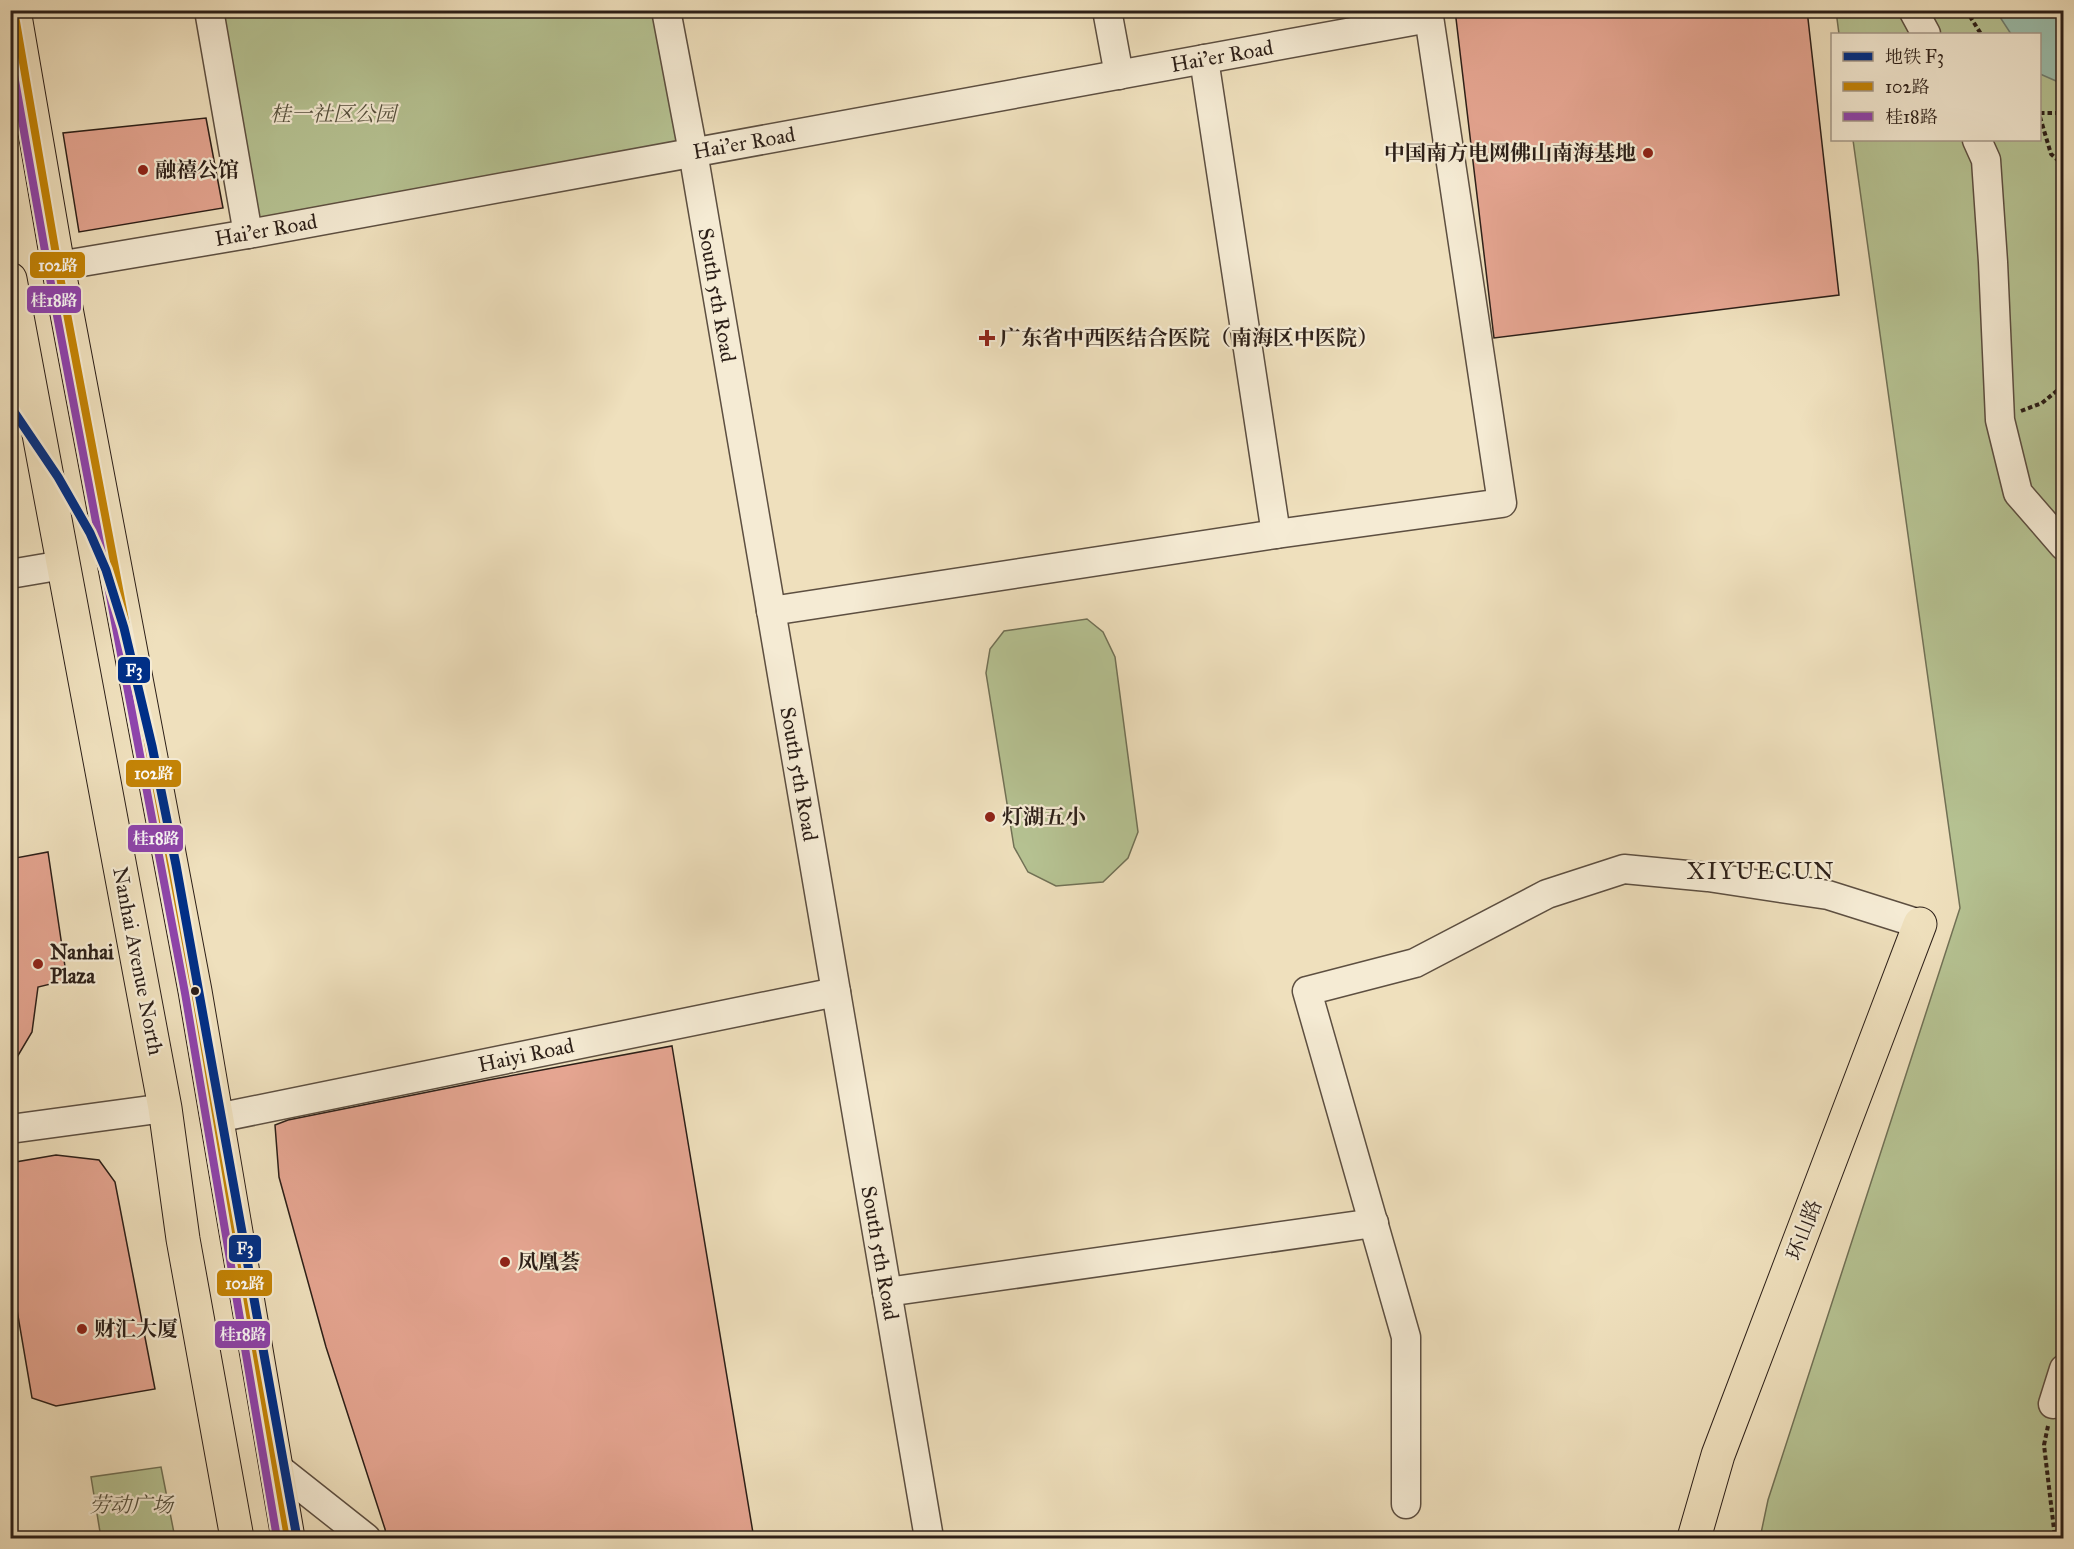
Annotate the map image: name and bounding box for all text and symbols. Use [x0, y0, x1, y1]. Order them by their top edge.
legend [1831, 33, 2041, 141]
street label: Hai'er Road [1169, 34, 1276, 78]
text: 地铁 F3 [1885, 46, 1944, 68]
text: 102路 [1885, 76, 1929, 98]
park label: 桂一社区公园 [270, 101, 399, 127]
text: 桂18路 [1885, 106, 1938, 128]
street label: Hai'er Road [691, 121, 798, 165]
place label: 中国南方电网佛山南海基地 [1384, 140, 1636, 166]
marker: 中国南方电网佛山南海基地 [1641, 146, 1655, 160]
place label: 融禧公馆 [155, 157, 239, 183]
marker: 融禧公馆 [136, 163, 150, 177]
street label: Hai'er Road [213, 208, 320, 252]
street label: South 5th Road [692, 226, 742, 365]
line badge: 102路 [29, 251, 86, 279]
text: 102路 [38, 256, 78, 275]
line badge: 桂18路 [26, 285, 82, 314]
text: 桂18路 [31, 291, 77, 310]
place label: 广东省中西医结合医院（南海区中医院） [1000, 325, 1378, 351]
marker: 广东省中西医结合医院（南海区中医院） [978, 329, 996, 347]
line badge: F3 [117, 656, 151, 684]
text: F3 [126, 661, 142, 681]
street label: South 5th Road [774, 705, 824, 844]
line badge: 102路 [125, 759, 182, 788]
text: 102路 [134, 764, 174, 783]
place label: 灯湖五小 [1002, 804, 1086, 830]
marker: 灯湖五小 [983, 810, 997, 824]
line badge: 桂18路 [127, 824, 184, 853]
text: 桂18路 [133, 829, 179, 848]
district label: XIYUECUN [1687, 856, 1835, 886]
street label: Nanhai Avenue North [107, 865, 169, 1058]
place label: Nanhai Plaza [50, 939, 114, 989]
marker: Nanhai Plaza [31, 957, 45, 971]
unlabelled marker [189, 985, 201, 997]
street label: Haiyi Road [476, 1032, 577, 1078]
street label: South 5th Road [855, 1184, 905, 1323]
street label: 环山路 [1781, 1196, 1827, 1264]
line badge: F3 [228, 1234, 262, 1263]
text: F3 [237, 1239, 253, 1259]
place label: 凤凰荟 [517, 1249, 580, 1275]
marker: 凤凰荟 [498, 1255, 512, 1269]
line badge: 102路 [216, 1269, 273, 1297]
text: 102路 [225, 1274, 265, 1293]
place label: 财汇大厦 [94, 1316, 178, 1342]
line badge: 桂18路 [214, 1320, 271, 1349]
marker: 财汇大厦 [75, 1322, 89, 1336]
text: 桂18路 [220, 1325, 266, 1344]
park label: 劳动广场 [89, 1492, 175, 1518]

